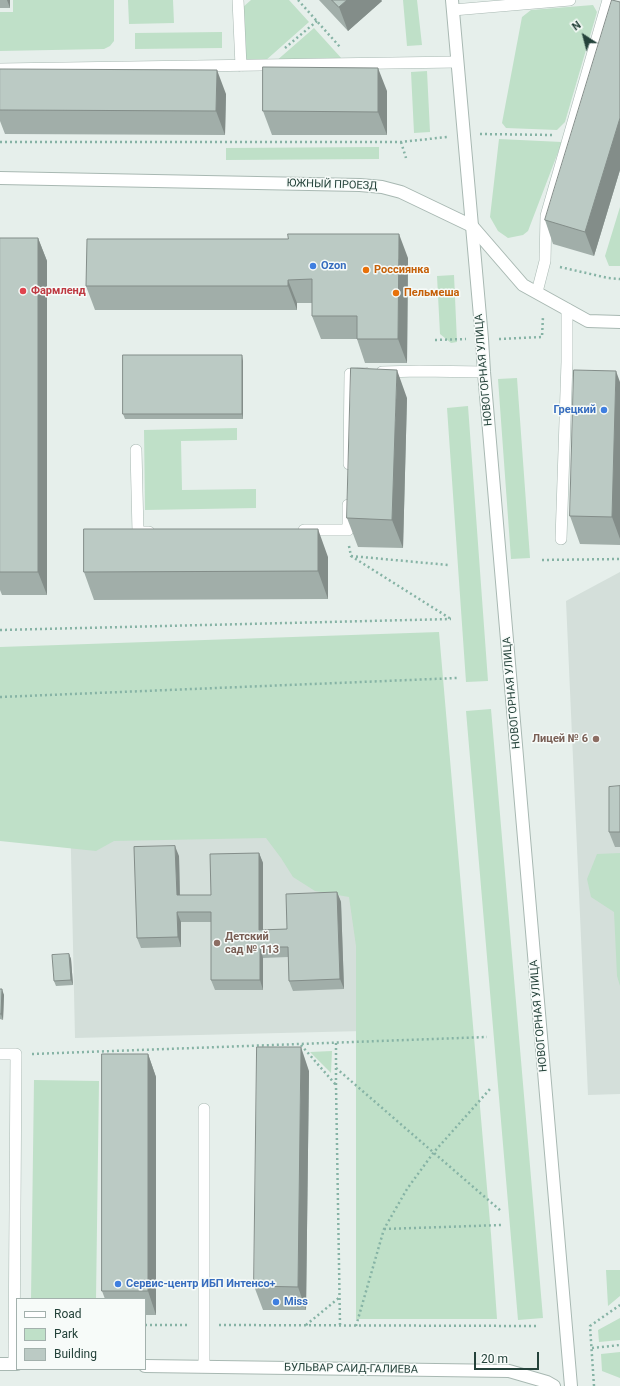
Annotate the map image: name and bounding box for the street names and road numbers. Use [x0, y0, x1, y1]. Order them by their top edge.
street label: ЮЖНЫЙ ПРОЕЗД [286, 177, 378, 193]
street label: НОВОГОРНАЯ УЛИЦА [473, 313, 495, 427]
street label: НОВОГОРНАЯ УЛИЦА [501, 636, 523, 750]
street label: НОВОГОРНАЯ УЛИЦА [528, 959, 550, 1073]
street label: БУЛЬВАР САИД-ГАЛИЕВА [284, 1361, 418, 1377]

